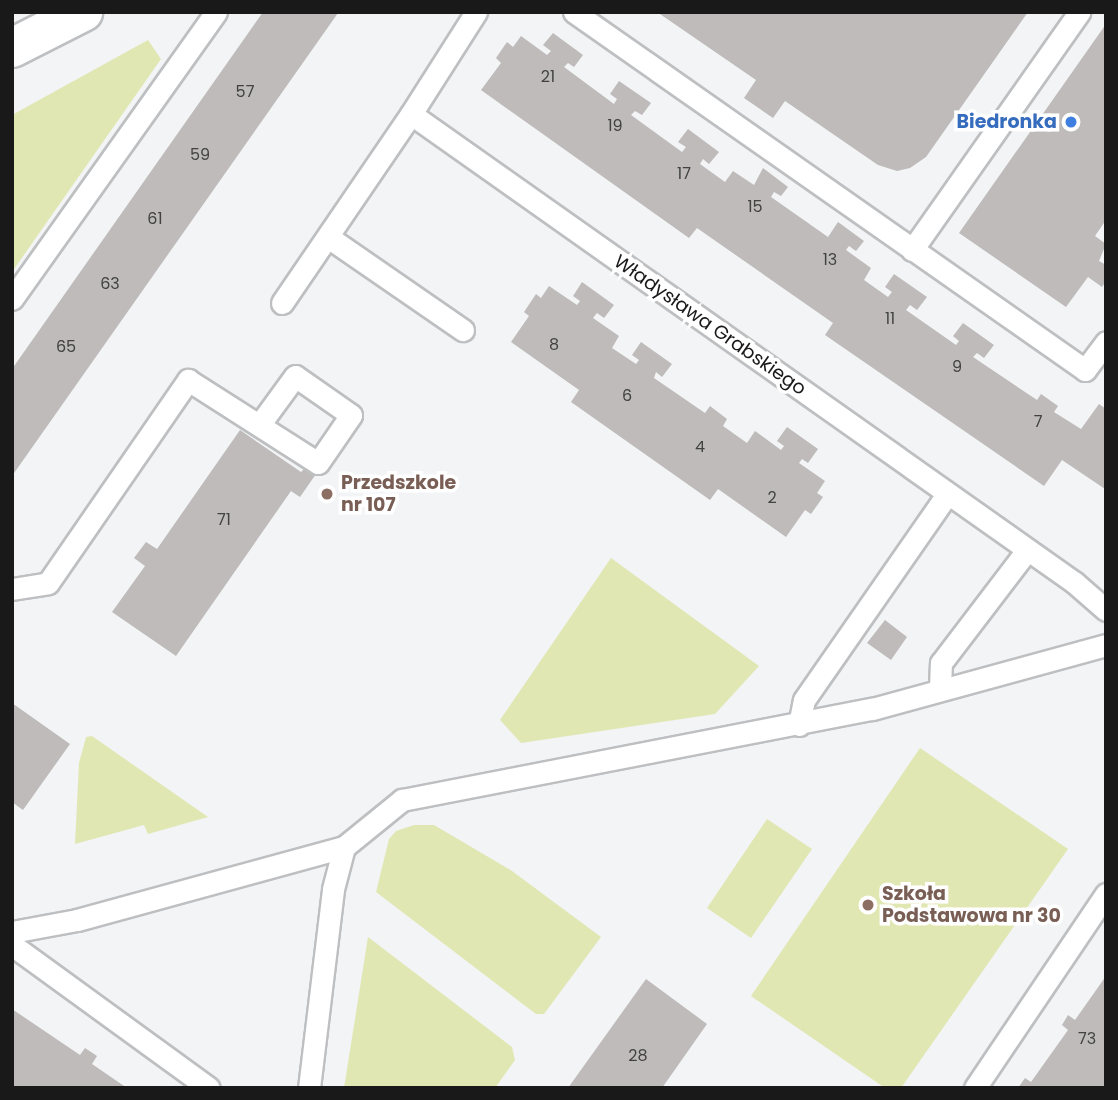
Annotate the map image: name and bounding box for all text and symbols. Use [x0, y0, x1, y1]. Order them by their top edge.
house number: 21 [541, 67, 555, 87]
house number: 57 [236, 82, 254, 102]
place label: Biedronka [957, 111, 1057, 133]
marker: Biedronka [1063, 114, 1079, 130]
house number: 19 [607, 116, 623, 136]
house number: 59 [190, 145, 210, 165]
house number: 17 [677, 164, 691, 184]
house number: 15 [747, 197, 763, 217]
house number: 61 [147, 209, 163, 229]
street label: Władysława Grabskiego [609, 250, 811, 400]
house number: 13 [823, 250, 837, 270]
house number: 63 [100, 274, 120, 294]
house number: 11 [885, 309, 895, 329]
house number: 8 [549, 335, 559, 355]
house number: 65 [56, 337, 76, 357]
house number: 9 [952, 357, 962, 377]
house number: 6 [622, 386, 632, 406]
house number: 7 [1034, 412, 1042, 432]
house number: 4 [695, 437, 705, 457]
place label: Przedszkole nr 107 [341, 472, 456, 516]
marker: Przedszkole nr 107 [319, 486, 335, 502]
house number: 2 [767, 488, 777, 508]
house number: 71 [217, 510, 231, 530]
place label: Szkoła Podstawowa nr 30 [882, 883, 1061, 927]
marker: Szkoła Podstawowa nr 30 [860, 897, 876, 913]
house number: 73 [1078, 1029, 1096, 1049]
house number: 28 [628, 1046, 648, 1066]

